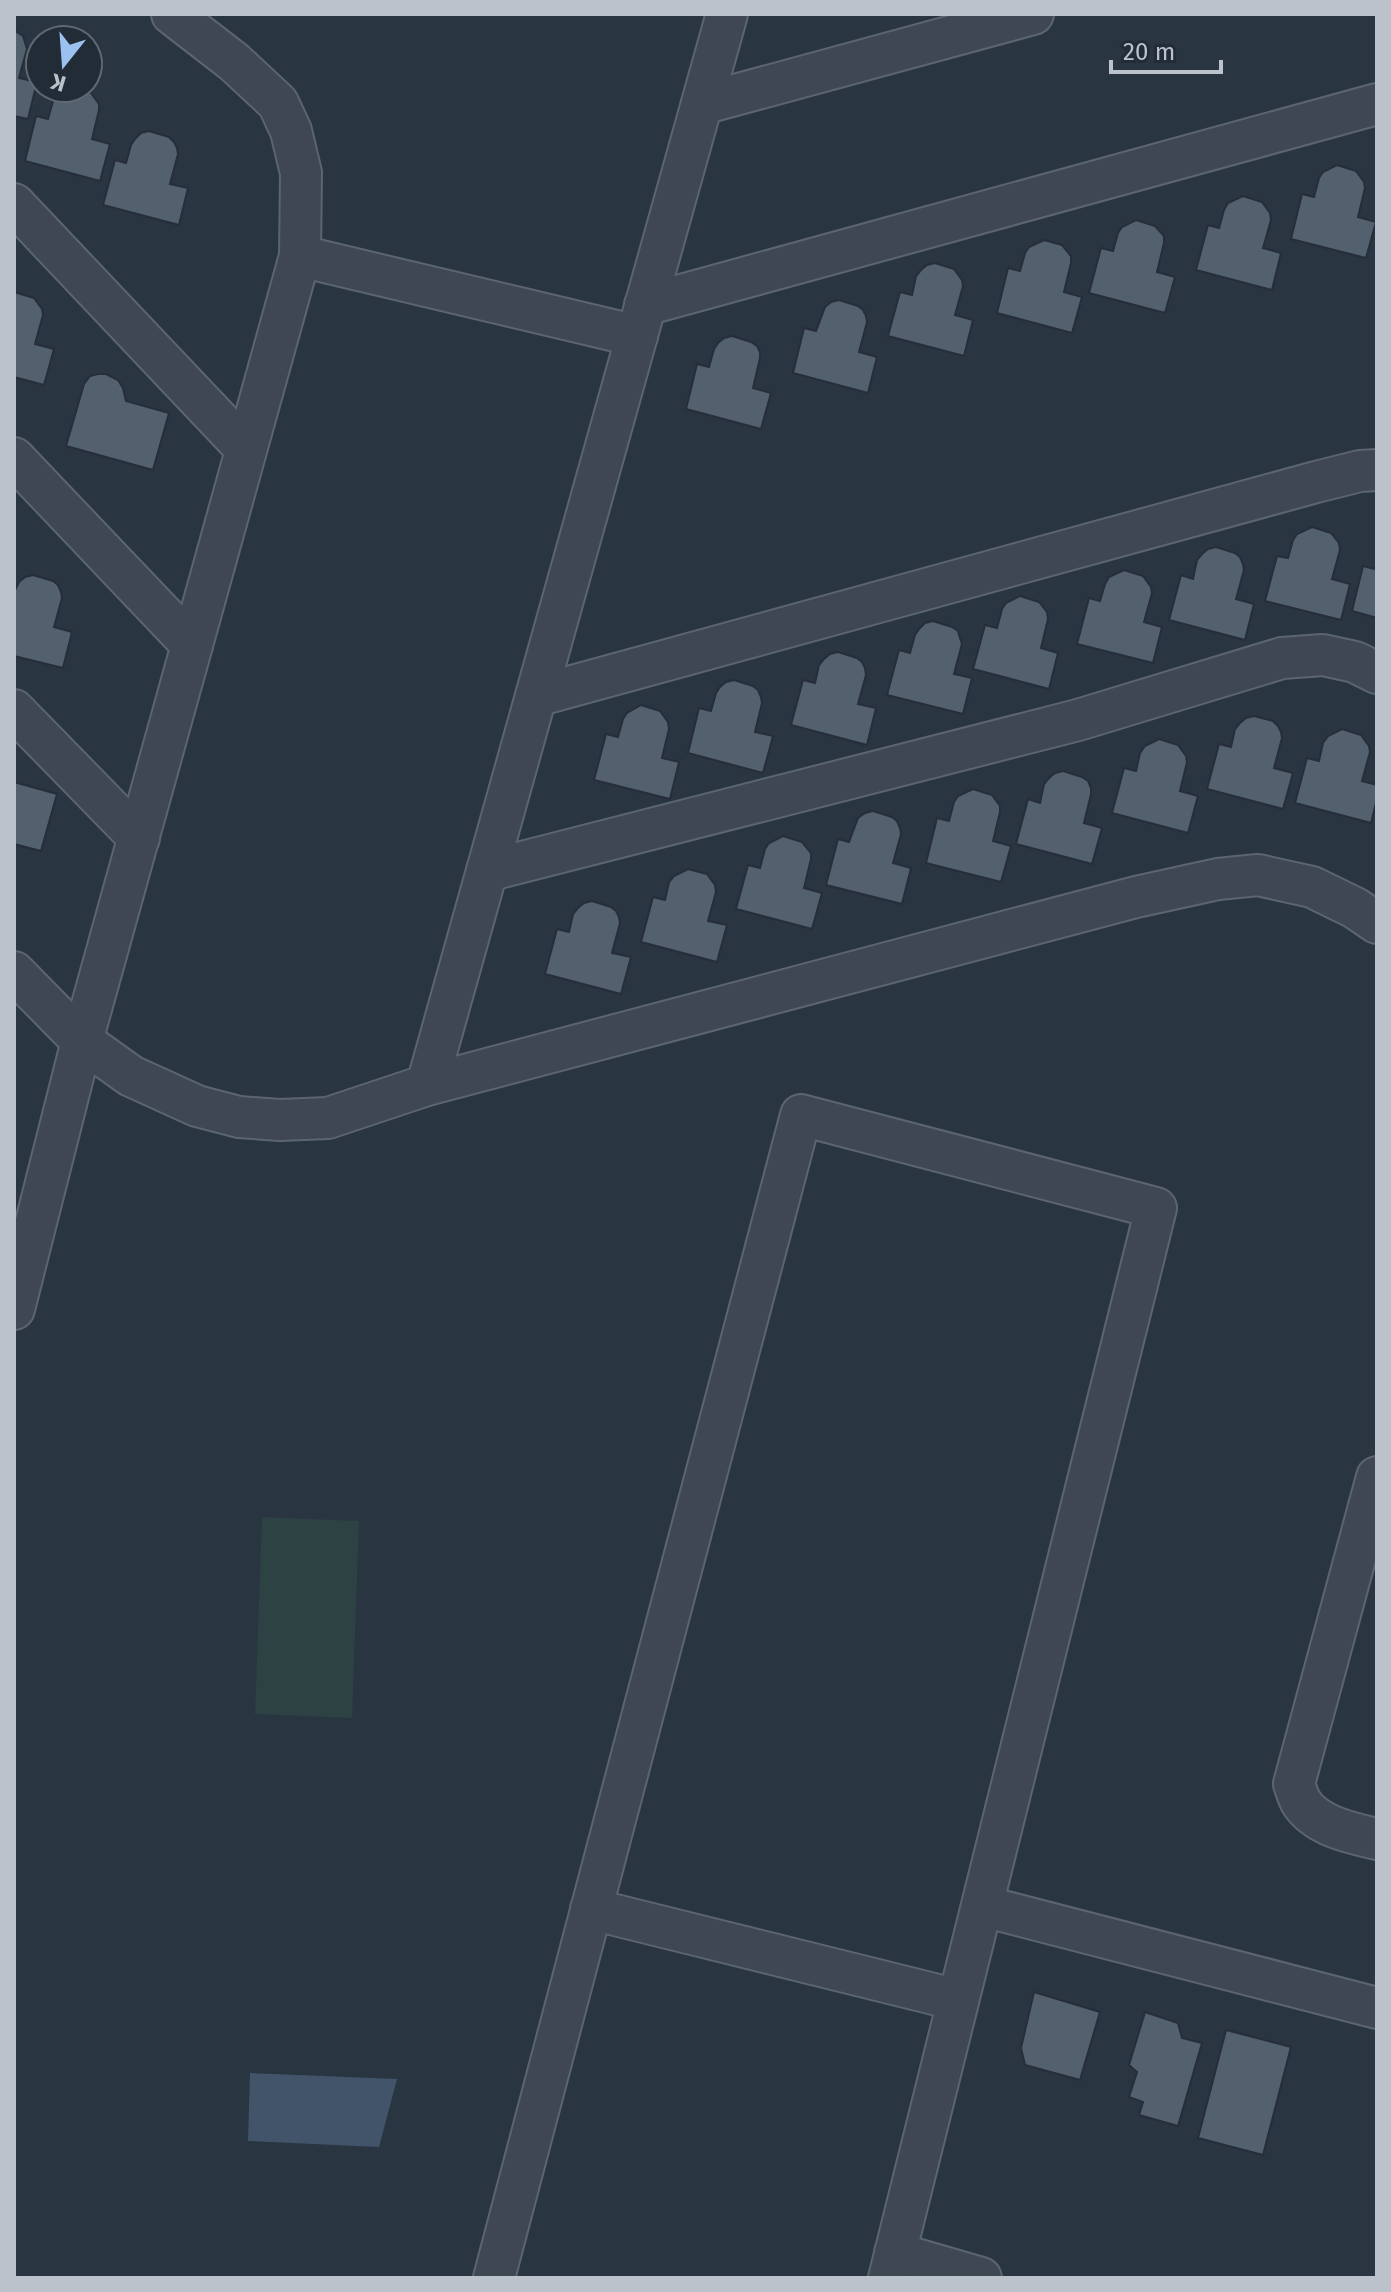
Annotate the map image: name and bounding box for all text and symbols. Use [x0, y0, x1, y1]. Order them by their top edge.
north arrow [24, 24, 104, 104]
scale bar [1111, 24, 1221, 74]
text: 20 m [1123, 38, 1175, 66]
text: K [47, 67, 69, 98]

